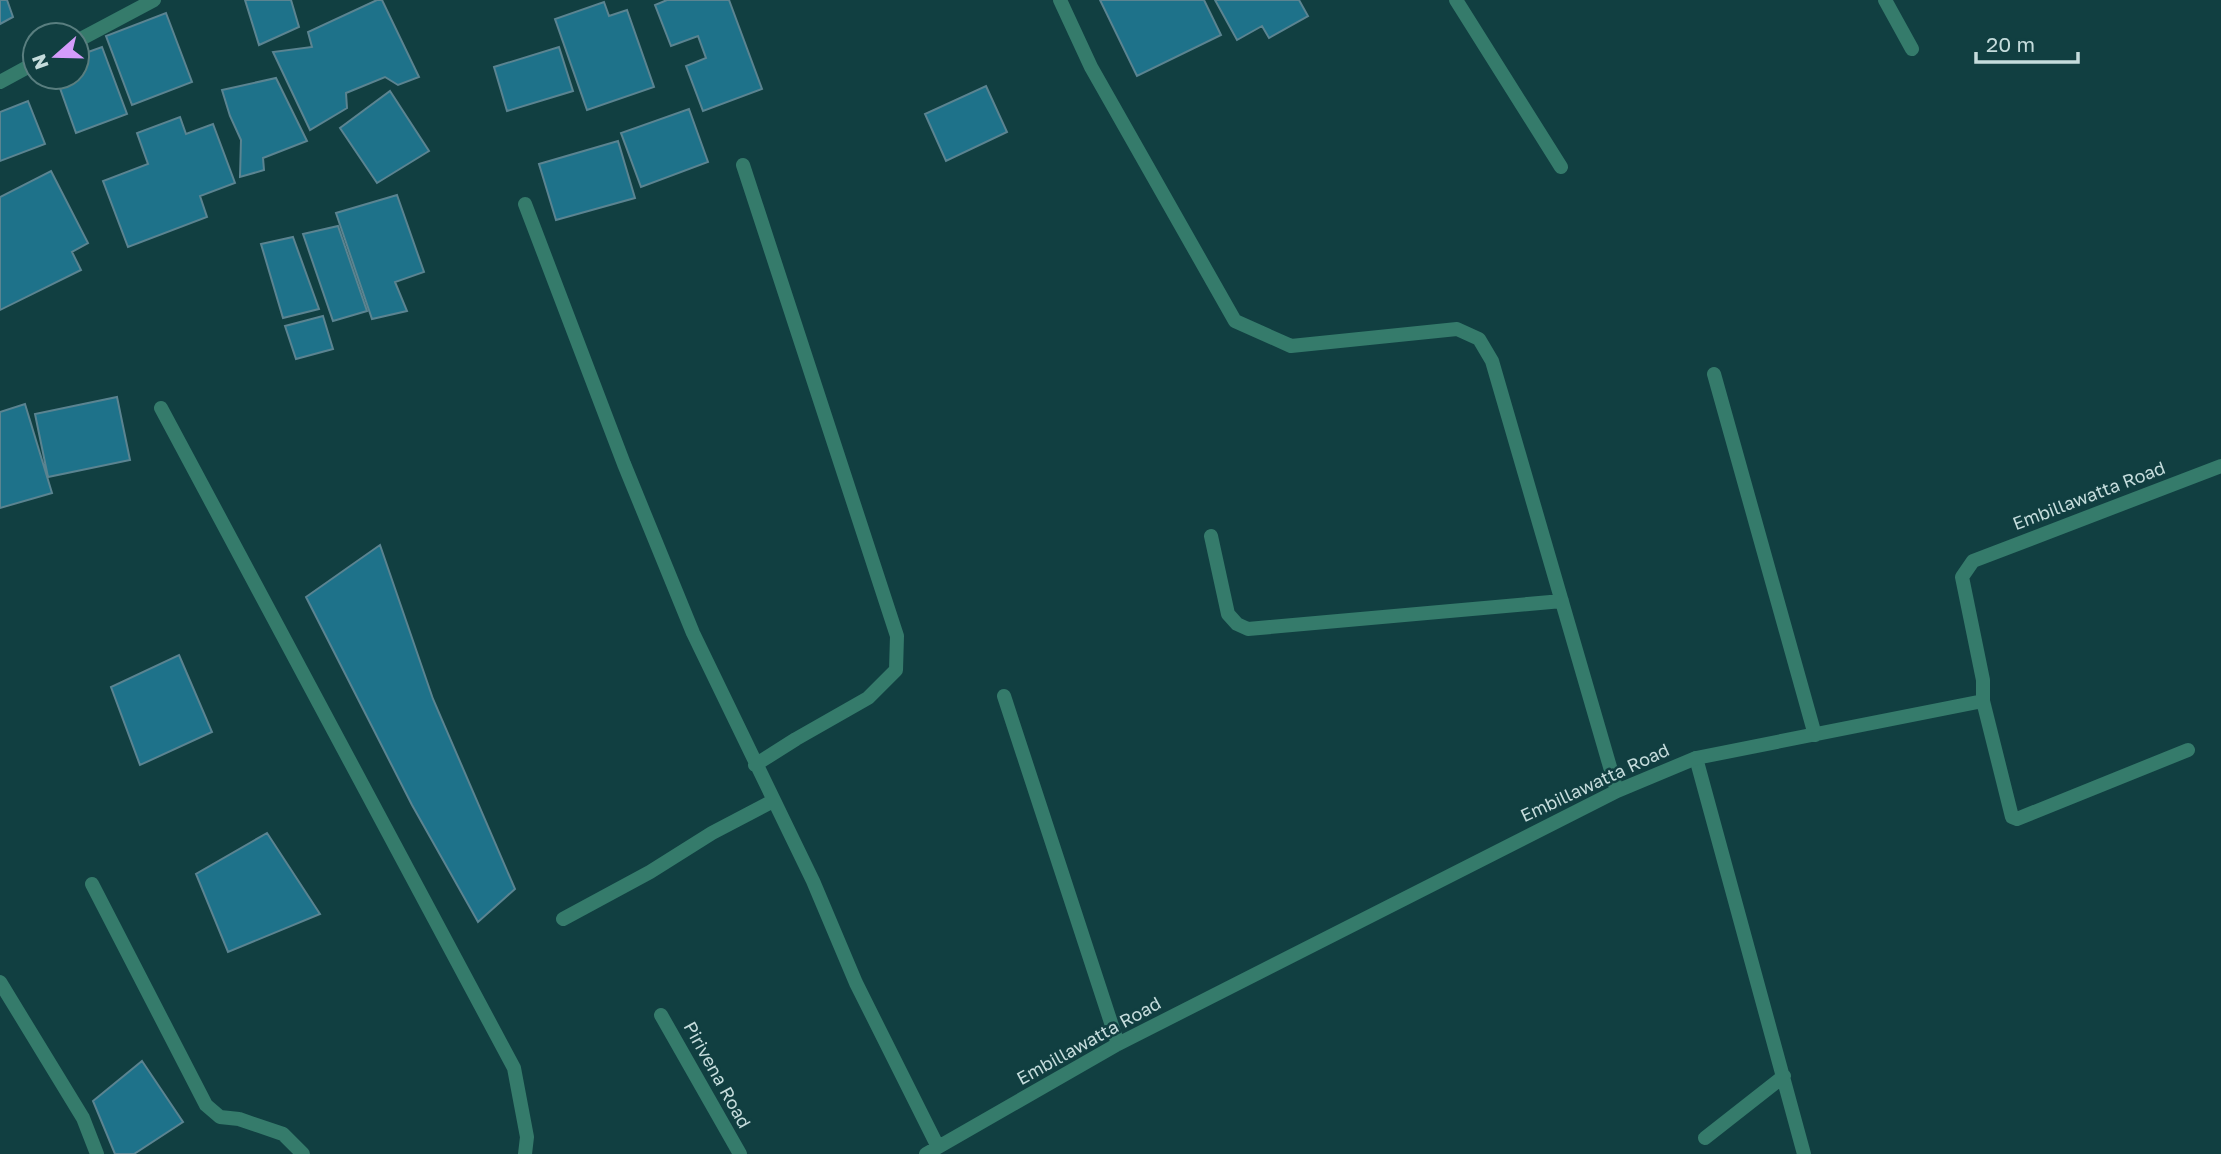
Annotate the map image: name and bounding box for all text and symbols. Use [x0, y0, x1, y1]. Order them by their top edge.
north arrow [21, 21, 91, 91]
scale bar [1976, 21, 2078, 65]
text: 20 m [1986, 31, 2035, 57]
text: N [26, 51, 53, 73]
street label: Embillawatta Road [2009, 456, 2168, 534]
street label: Embillawatta Road [1517, 738, 1672, 826]
street label: Embillawatta Road [1013, 991, 1164, 1089]
street label: Pirivena Road [680, 1017, 756, 1132]

